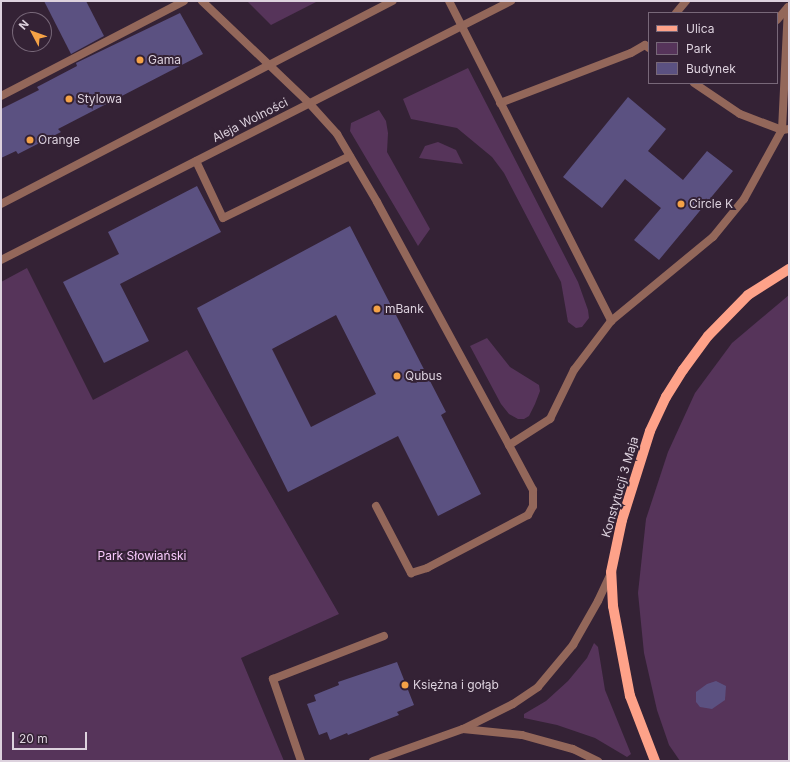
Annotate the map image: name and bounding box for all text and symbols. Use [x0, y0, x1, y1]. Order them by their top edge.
north arrow [12, 12, 52, 52]
legend [648, 12, 778, 84]
text: N [16, 17, 32, 33]
text: Ulica [686, 21, 714, 36]
text: Park [686, 41, 712, 56]
place label: Gama [148, 53, 181, 67]
marker: Gama [135, 55, 145, 65]
text: Budynek [686, 61, 736, 76]
place label: Stylowa [77, 92, 122, 106]
marker: Stylowa [64, 94, 74, 104]
street label: Aleja Wolności [210, 95, 290, 145]
place label: Orange [38, 133, 80, 147]
marker: Orange [25, 135, 35, 145]
place label: Circle K [689, 197, 733, 211]
marker: Circle K [676, 199, 686, 209]
place label: mBank [385, 302, 424, 316]
marker: mBank [372, 304, 382, 314]
place label: Qubus [405, 369, 442, 383]
marker: Qubus [392, 371, 402, 381]
street label: Konstytucji 3 Maja [599, 435, 641, 539]
park label: Park Słowiański [97, 549, 187, 563]
place label: Księżna i gołąb [413, 678, 499, 692]
marker: Księżna i gołąb [400, 680, 410, 690]
scale bar [14, 724, 89, 750]
text: 20 m [19, 731, 48, 746]

